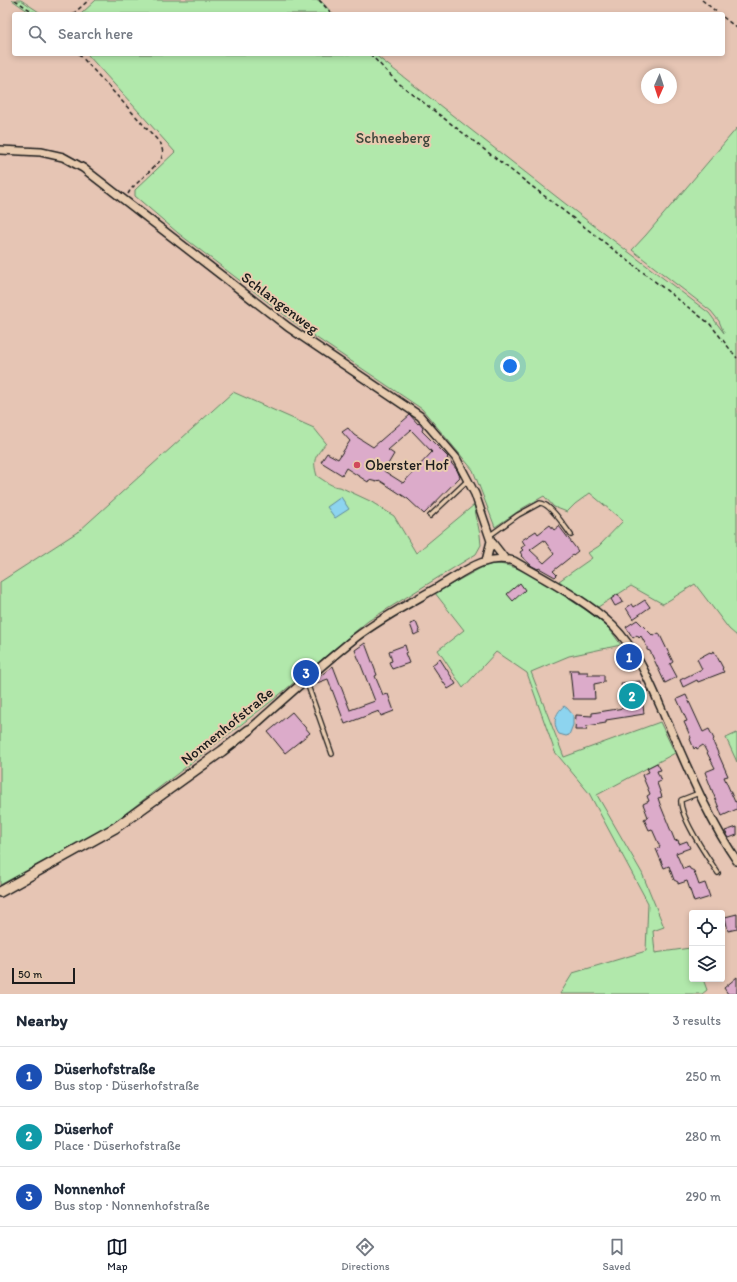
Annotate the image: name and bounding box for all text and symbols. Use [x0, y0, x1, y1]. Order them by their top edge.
search box [12, 12, 725, 56]
icon: search [26, 23, 48, 45]
text: Search here [58, 25, 133, 43]
north arrow [641, 68, 677, 104]
park label: Schneeberg [356, 129, 430, 147]
street label: Schlangenweg [238, 268, 322, 338]
your location [500, 356, 520, 376]
place label: Oberster Hof [365, 456, 449, 474]
marker: Oberster Hof [352, 460, 362, 470]
pin: 1 [616, 642, 642, 672]
pin: 3 [293, 658, 319, 688]
pin: 2 [619, 681, 645, 711]
street label: Nonnenhofstraße [177, 683, 277, 769]
map controls [689, 910, 725, 982]
button: locate [689, 910, 725, 946]
button: layers [689, 946, 725, 982]
scale bar [12, 966, 75, 985]
text: 50 m [18, 968, 42, 981]
text: Nearby [16, 1010, 68, 1030]
text: 3 results [672, 1013, 721, 1028]
text: Düserhofstraße [54, 1060, 155, 1078]
text: 1 [26, 1069, 32, 1084]
text: 250 m [685, 1069, 721, 1084]
text: Bus stop · Düserhofstraße [54, 1078, 199, 1093]
text: Düserhof [54, 1120, 113, 1138]
text: 2 [26, 1129, 32, 1144]
text: 280 m [685, 1129, 721, 1144]
text: Place · Düserhofstraße [54, 1138, 181, 1153]
text: Nonnenhof [54, 1180, 125, 1198]
text: 3 [25, 1189, 33, 1204]
text: 290 m [685, 1189, 721, 1204]
text: Bus stop · Nonnenhofstraße [54, 1198, 210, 1213]
tab: Map [106, 1236, 128, 1273]
tab: Directions [341, 1236, 390, 1273]
tab: Saved [602, 1236, 631, 1273]

